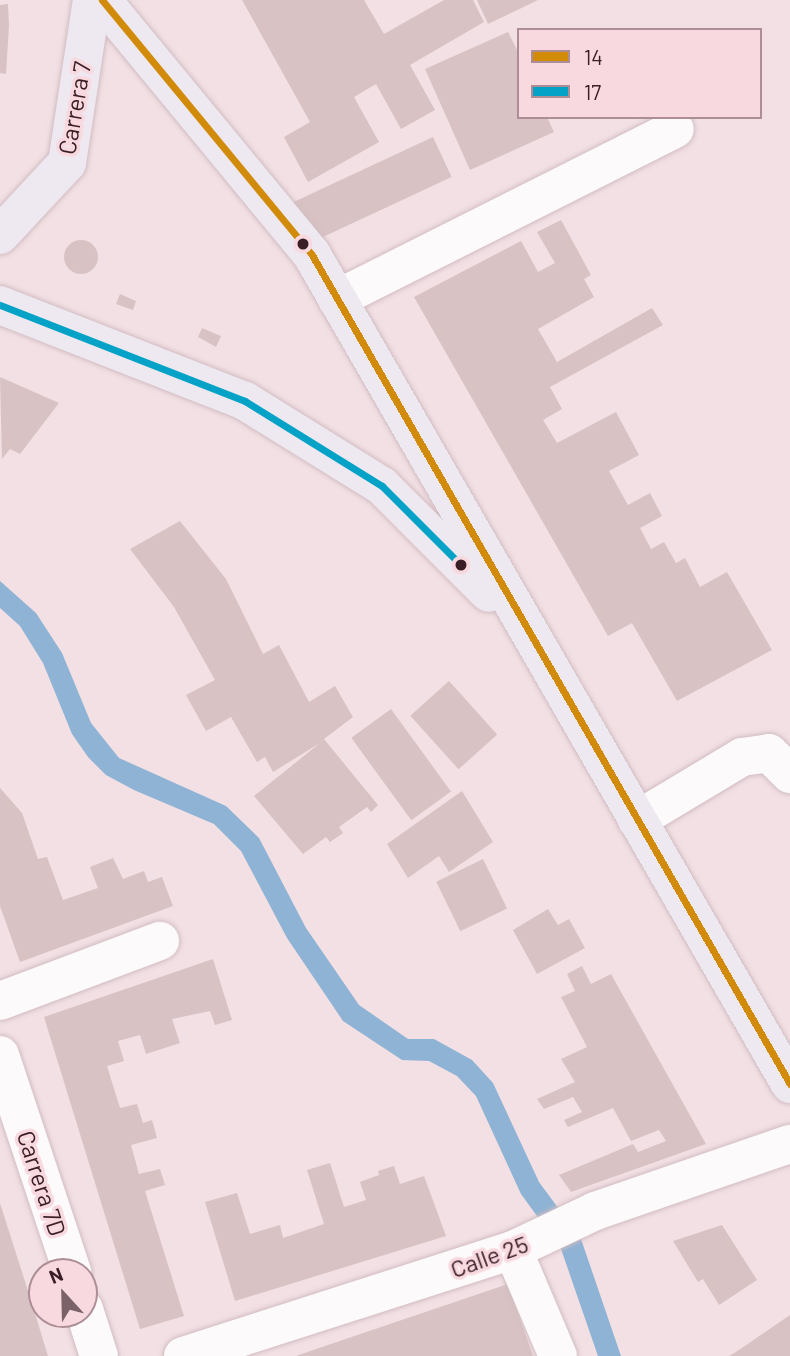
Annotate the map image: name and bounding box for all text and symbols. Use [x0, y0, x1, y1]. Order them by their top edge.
legend [517, 28, 762, 119]
text: 14 [584, 44, 603, 69]
street label: Carrera 7 [52, 59, 96, 157]
text: 17 [584, 79, 601, 104]
unlabelled marker [296, 237, 310, 251]
unlabelled marker [454, 558, 468, 572]
street label: Carrera 7D [12, 1127, 72, 1239]
street label: Calle 25 [446, 1229, 532, 1283]
north arrow [28, 1258, 98, 1328]
text: N [46, 1262, 66, 1288]

